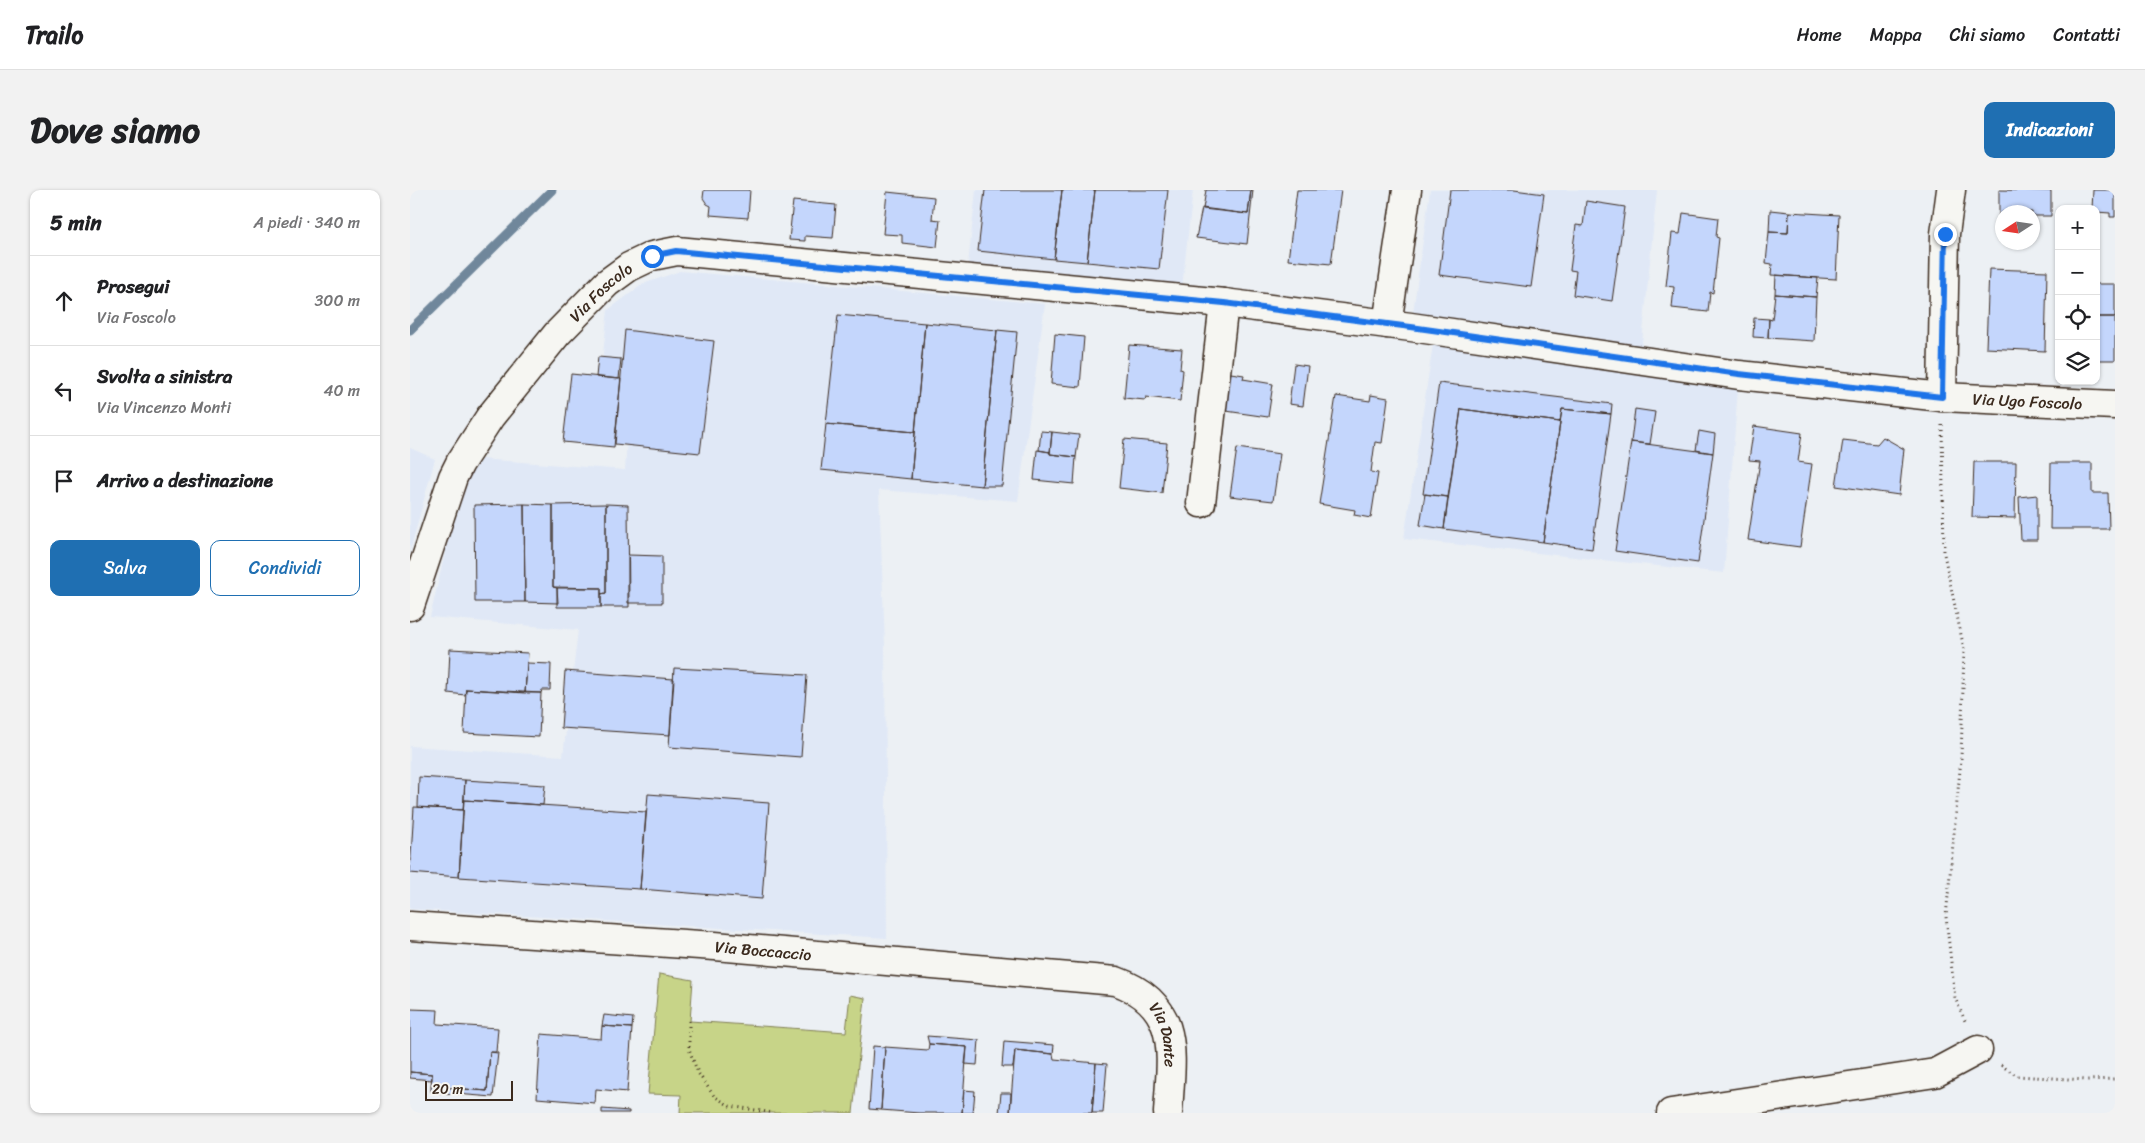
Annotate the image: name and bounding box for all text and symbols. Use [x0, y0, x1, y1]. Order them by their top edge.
text: Trailo [25, 14, 83, 56]
text: Home [1797, 19, 1842, 51]
text: Mappa [1870, 19, 1922, 51]
text: Chi siamo [1950, 19, 2025, 51]
text: Contatti [2053, 19, 2120, 51]
text: Dove siamo [30, 99, 200, 161]
button: Indicazioni [1984, 102, 2115, 158]
text: 5 min [50, 204, 102, 242]
north arrow [1995, 205, 2040, 250]
map controls [2055, 205, 2100, 385]
button: + [2055, 205, 2100, 250]
text: A piedi · 340 m [253, 208, 360, 237]
route end [1934, 223, 1957, 246]
route start [641, 245, 664, 268]
button: − [2055, 250, 2100, 295]
street label: Via Foscolo [562, 254, 639, 329]
text: Prosegui [97, 270, 170, 303]
text: 300 m [315, 286, 360, 315]
icon: ahead [50, 287, 78, 315]
button: locate [2055, 295, 2100, 340]
text: Via Foscolo [97, 303, 176, 332]
button: layers [2055, 340, 2100, 385]
text: Svolta a sinistra [97, 360, 232, 393]
text: 40 m [323, 376, 360, 405]
icon: left [50, 377, 78, 405]
street label: Via Ugo Foscolo [1972, 384, 2083, 418]
text: Via Vincenzo Monti [97, 393, 231, 422]
text: Arrivo a destinazione [97, 464, 273, 497]
icon: arrive [50, 467, 78, 495]
button: Salva [50, 540, 200, 596]
button: Condividi [210, 540, 360, 596]
street label: Via Boccaccio [714, 932, 813, 969]
street label: Via Dante [1142, 995, 1185, 1067]
text: 20 m [432, 1077, 463, 1102]
scale bar [425, 1078, 512, 1101]

